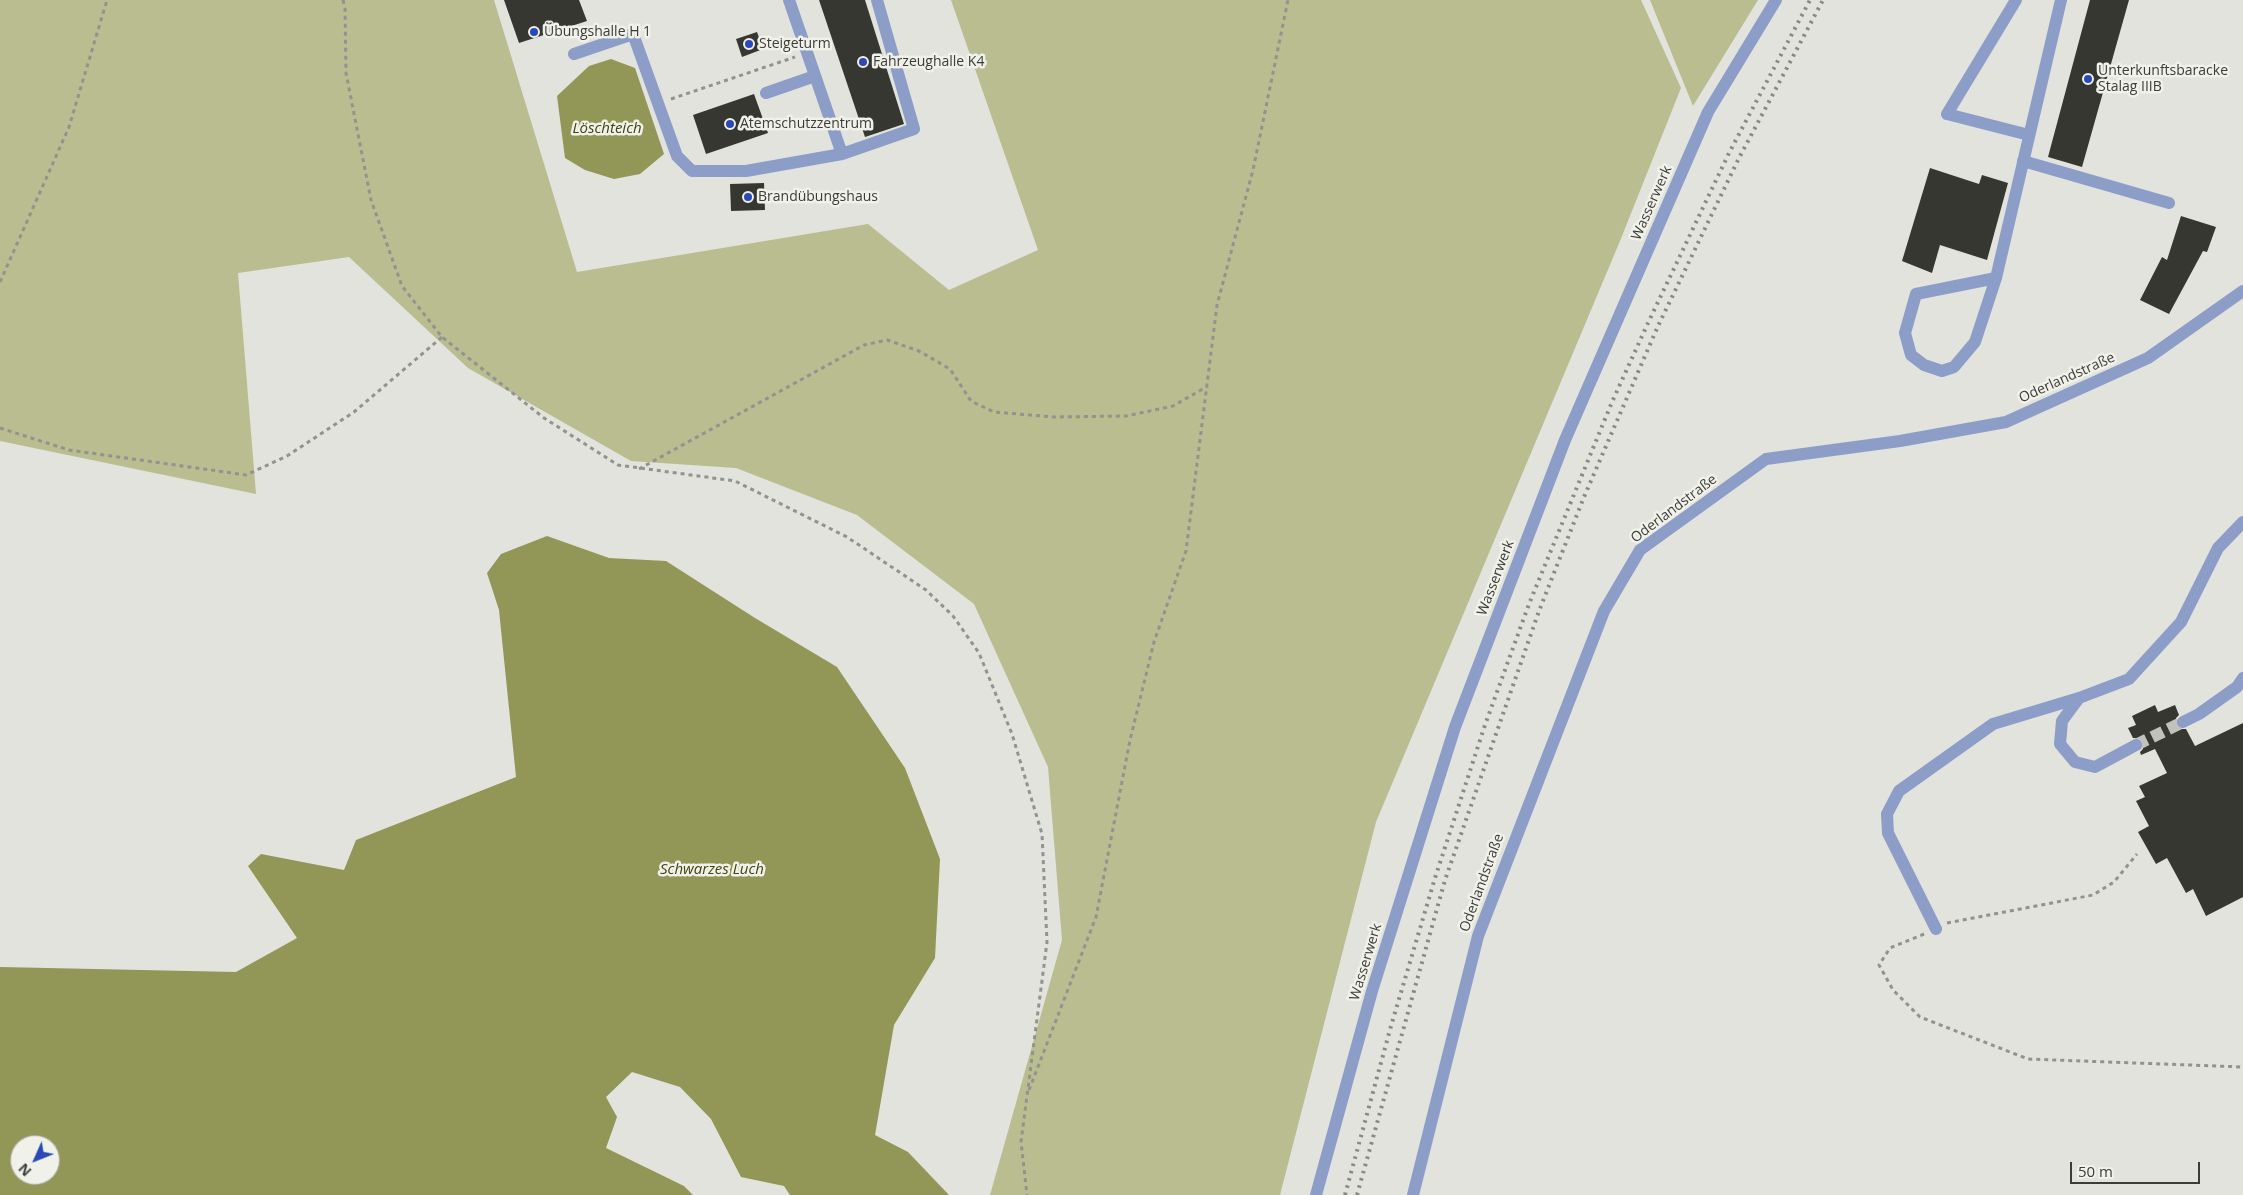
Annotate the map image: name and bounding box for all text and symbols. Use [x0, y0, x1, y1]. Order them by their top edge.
place label: Übungshalle H 1 [544, 24, 651, 40]
marker: Übungshalle H 1 [528, 26, 540, 38]
place label: Steigeturm [759, 36, 831, 52]
marker: Steigeturm [743, 38, 755, 50]
place label: Fahrzeughalle K4 [873, 54, 984, 70]
marker: Fahrzeughalle K4 [857, 56, 869, 68]
place label: Unterkunftsbaracke Stalag IIIB [2098, 63, 2228, 95]
marker: Unterkunftsbaracke Stalag IIIB [2082, 73, 2094, 85]
place label: Atemschutzzentrum [740, 116, 872, 132]
marker: Atemschutzzentrum [724, 118, 736, 130]
water label: Löschteich [572, 120, 642, 138]
street label: Wasserwerk [1628, 163, 1676, 243]
place label: Brandübungshaus [758, 189, 878, 205]
marker: Brandübungshaus [742, 191, 754, 203]
street label: Oderlandstraße [2016, 349, 2118, 407]
street label: Oderlandstraße [1628, 471, 1720, 547]
street label: Wasserwerk [1474, 538, 1518, 618]
street label: Oderlandstraße [1456, 832, 1508, 934]
water label: Schwarzes Luch [660, 861, 764, 879]
street label: Wasserwerk [1346, 922, 1386, 1002]
north arrow [10, 1135, 60, 1185]
scale bar [2073, 1152, 2203, 1184]
text: N [14, 1159, 35, 1181]
text: 50 m [2078, 1161, 2113, 1181]

